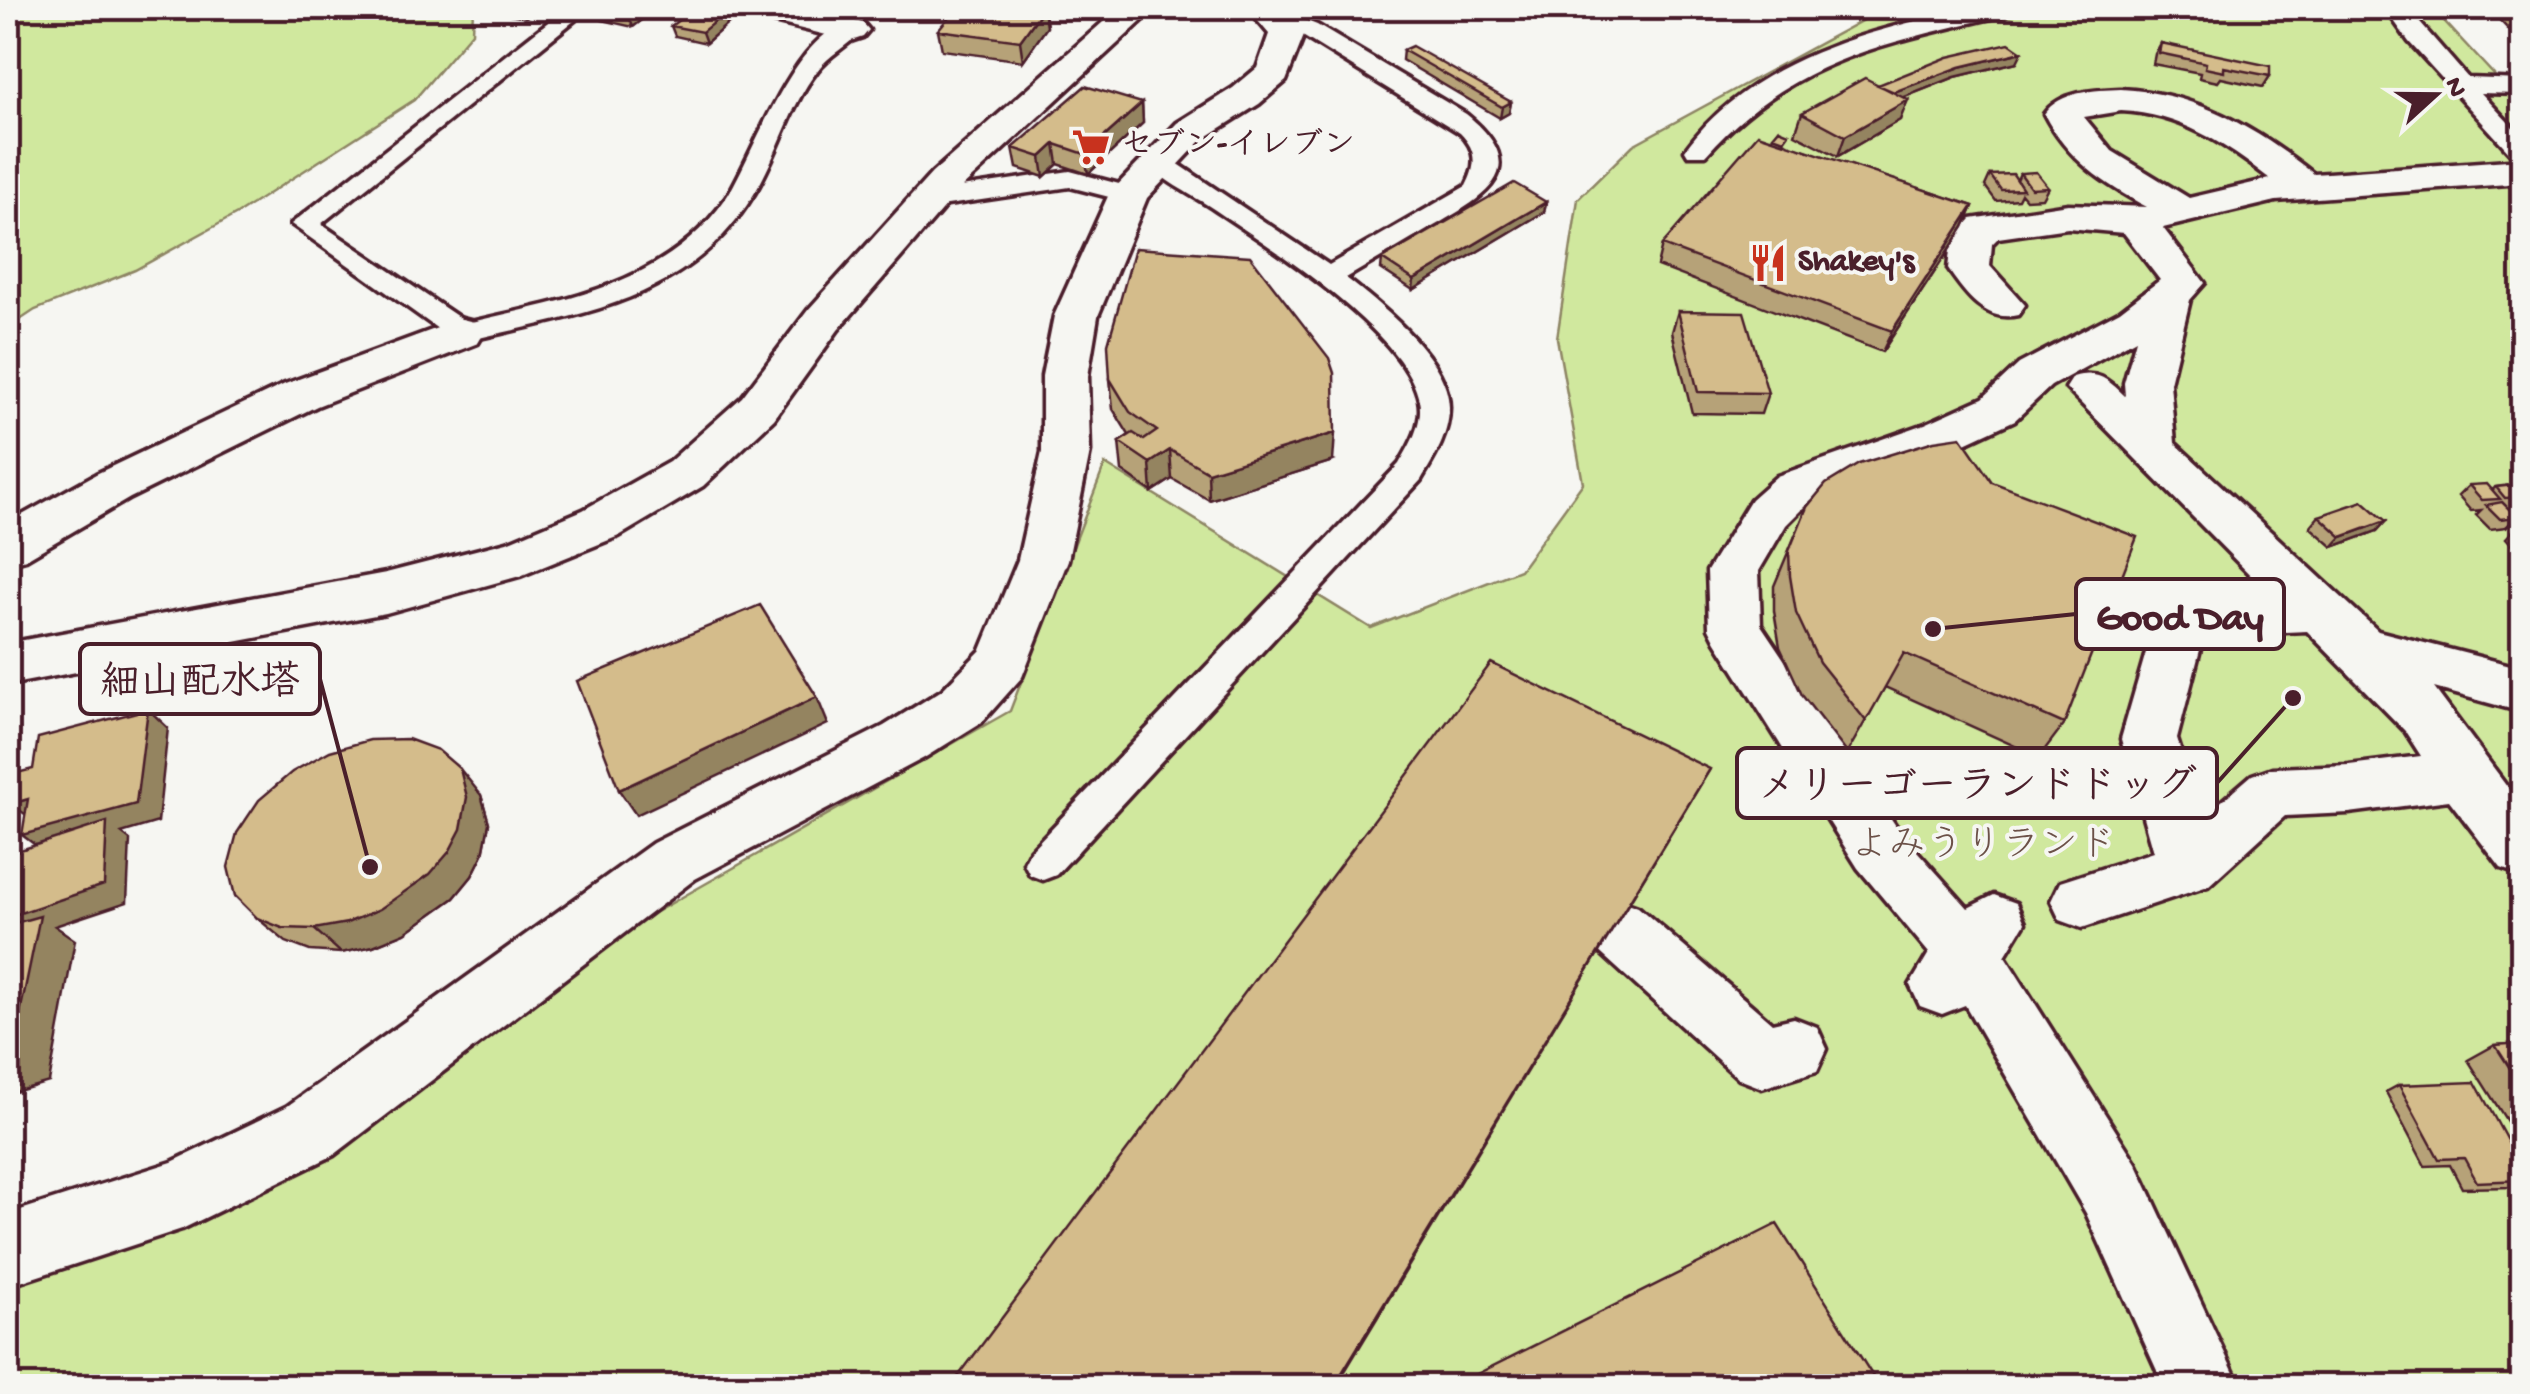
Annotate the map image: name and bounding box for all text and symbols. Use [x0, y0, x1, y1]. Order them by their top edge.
north arrow [2385, 45, 2485, 145]
text: N [2435, 73, 2473, 102]
supermarket icon: セブン-イレブン [1070, 126, 1112, 168]
place label: セブン-イレブン [1121, 127, 1355, 166]
restaurant icon: Shakey's [1747, 242, 1789, 284]
place label: Shakey's [1798, 244, 1916, 282]
callout: Good Day [2076, 579, 2284, 649]
text: Good Day [2096, 597, 2264, 644]
callout: 細山配水塔 [80, 644, 320, 714]
text: 細山配水塔 [100, 660, 300, 709]
callout: メリーゴーランドドッグ [1737, 748, 2217, 818]
text: メリーゴーランドドッグ [1757, 764, 2197, 813]
park label: よみうりランド [1850, 826, 2116, 870]

